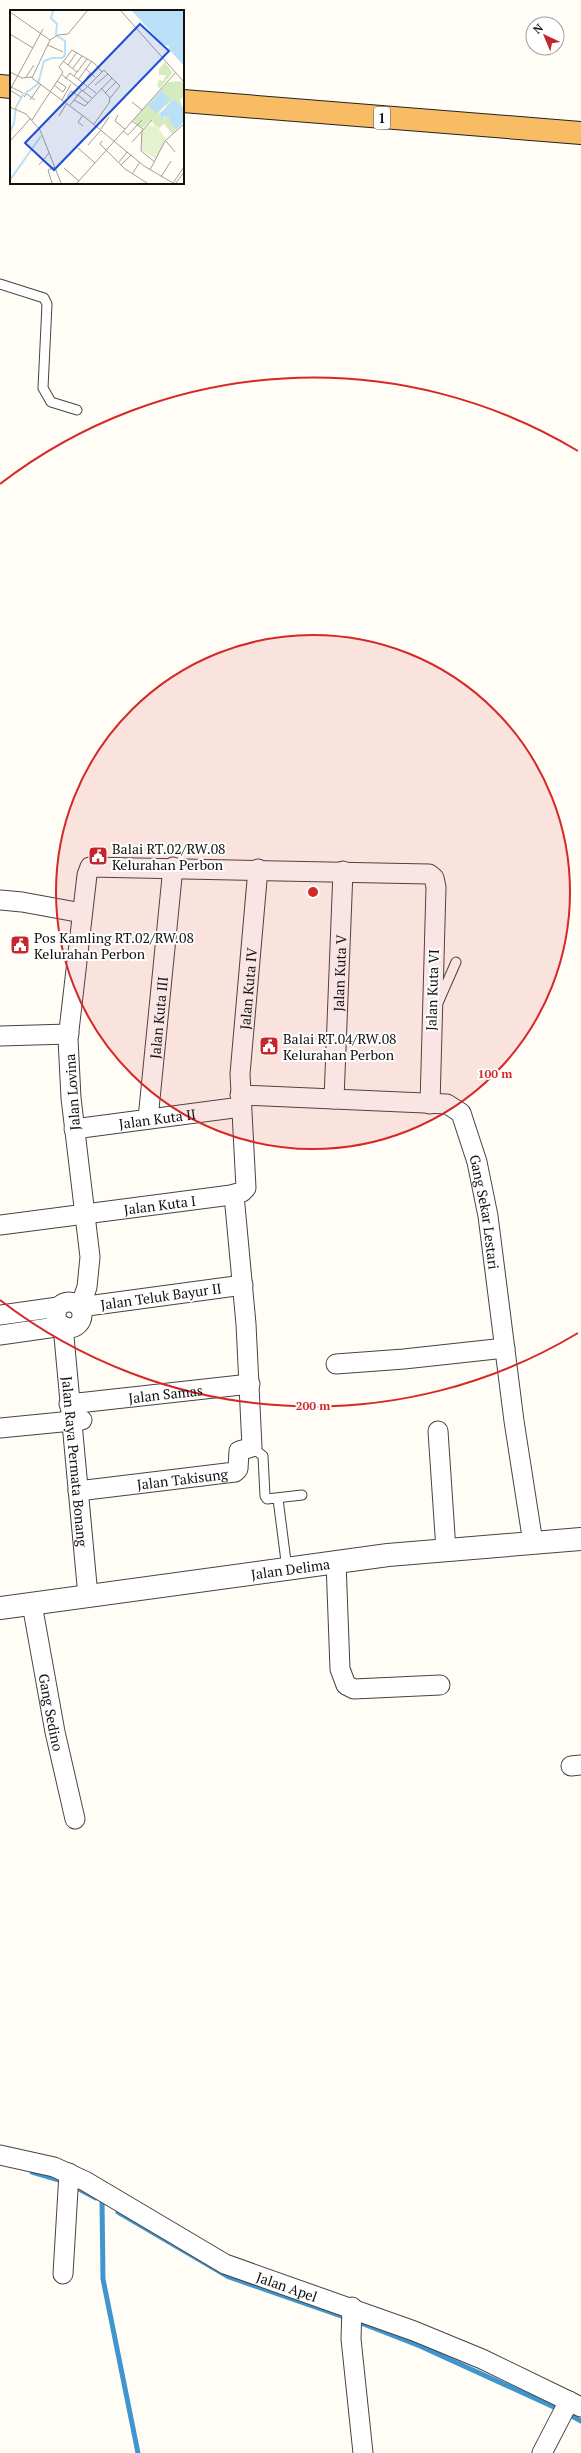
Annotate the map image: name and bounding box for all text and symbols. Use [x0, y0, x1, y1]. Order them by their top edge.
inset map [10, 10, 184, 184]
north arrow [525, 16, 565, 56]
text: N [530, 20, 546, 37]
road number: 1 [374, 107, 390, 129]
place label: Balai RT.02/RW.08 Kelurahan Perbon [112, 839, 226, 874]
public building icon: Balai RT.02/RW.08 Kelurahan Perbon [87, 845, 109, 867]
centre of rings [306, 885, 320, 899]
place label: Pos Kamling RT.02/RW.08 Kelurahan Perbon [34, 928, 194, 963]
public building icon: Pos Kamling RT.02/RW.08 Kelurahan Perbon [9, 934, 31, 956]
street label: Jalan Kuta V [328, 934, 350, 1012]
street label: Jalan Kuta IV [234, 946, 261, 1030]
street label: Jalan Kuta VI [421, 949, 443, 1031]
street label: Jalan Kuta III [145, 975, 172, 1059]
place label: Balai RT.04/RW.08 Kelurahan Perbon [283, 1029, 397, 1064]
public building icon: Balai RT.04/RW.08 Kelurahan Perbon [258, 1035, 280, 1057]
street label: Jalan Lovina [60, 1053, 84, 1131]
text: 100 m [478, 1066, 512, 1081]
street label: Jalan Kuta II [118, 1104, 197, 1133]
street label: Gang Sekar Lestari [466, 1152, 504, 1270]
street label: Jalan Kuta I [122, 1190, 197, 1218]
street label: Jalan Teluk Bayur II [99, 1278, 223, 1314]
street label: Jalan Raya Permata Bonang [58, 1375, 93, 1548]
street label: Jalan Samas [127, 1380, 204, 1407]
text: 200 m [296, 1398, 330, 1413]
street label: Jalan Takisung [136, 1463, 229, 1493]
street label: Jalan Delima [250, 1554, 331, 1583]
street label: Gang Sedino [35, 1672, 69, 1753]
street label: Jalan Apel [254, 2266, 320, 2306]

